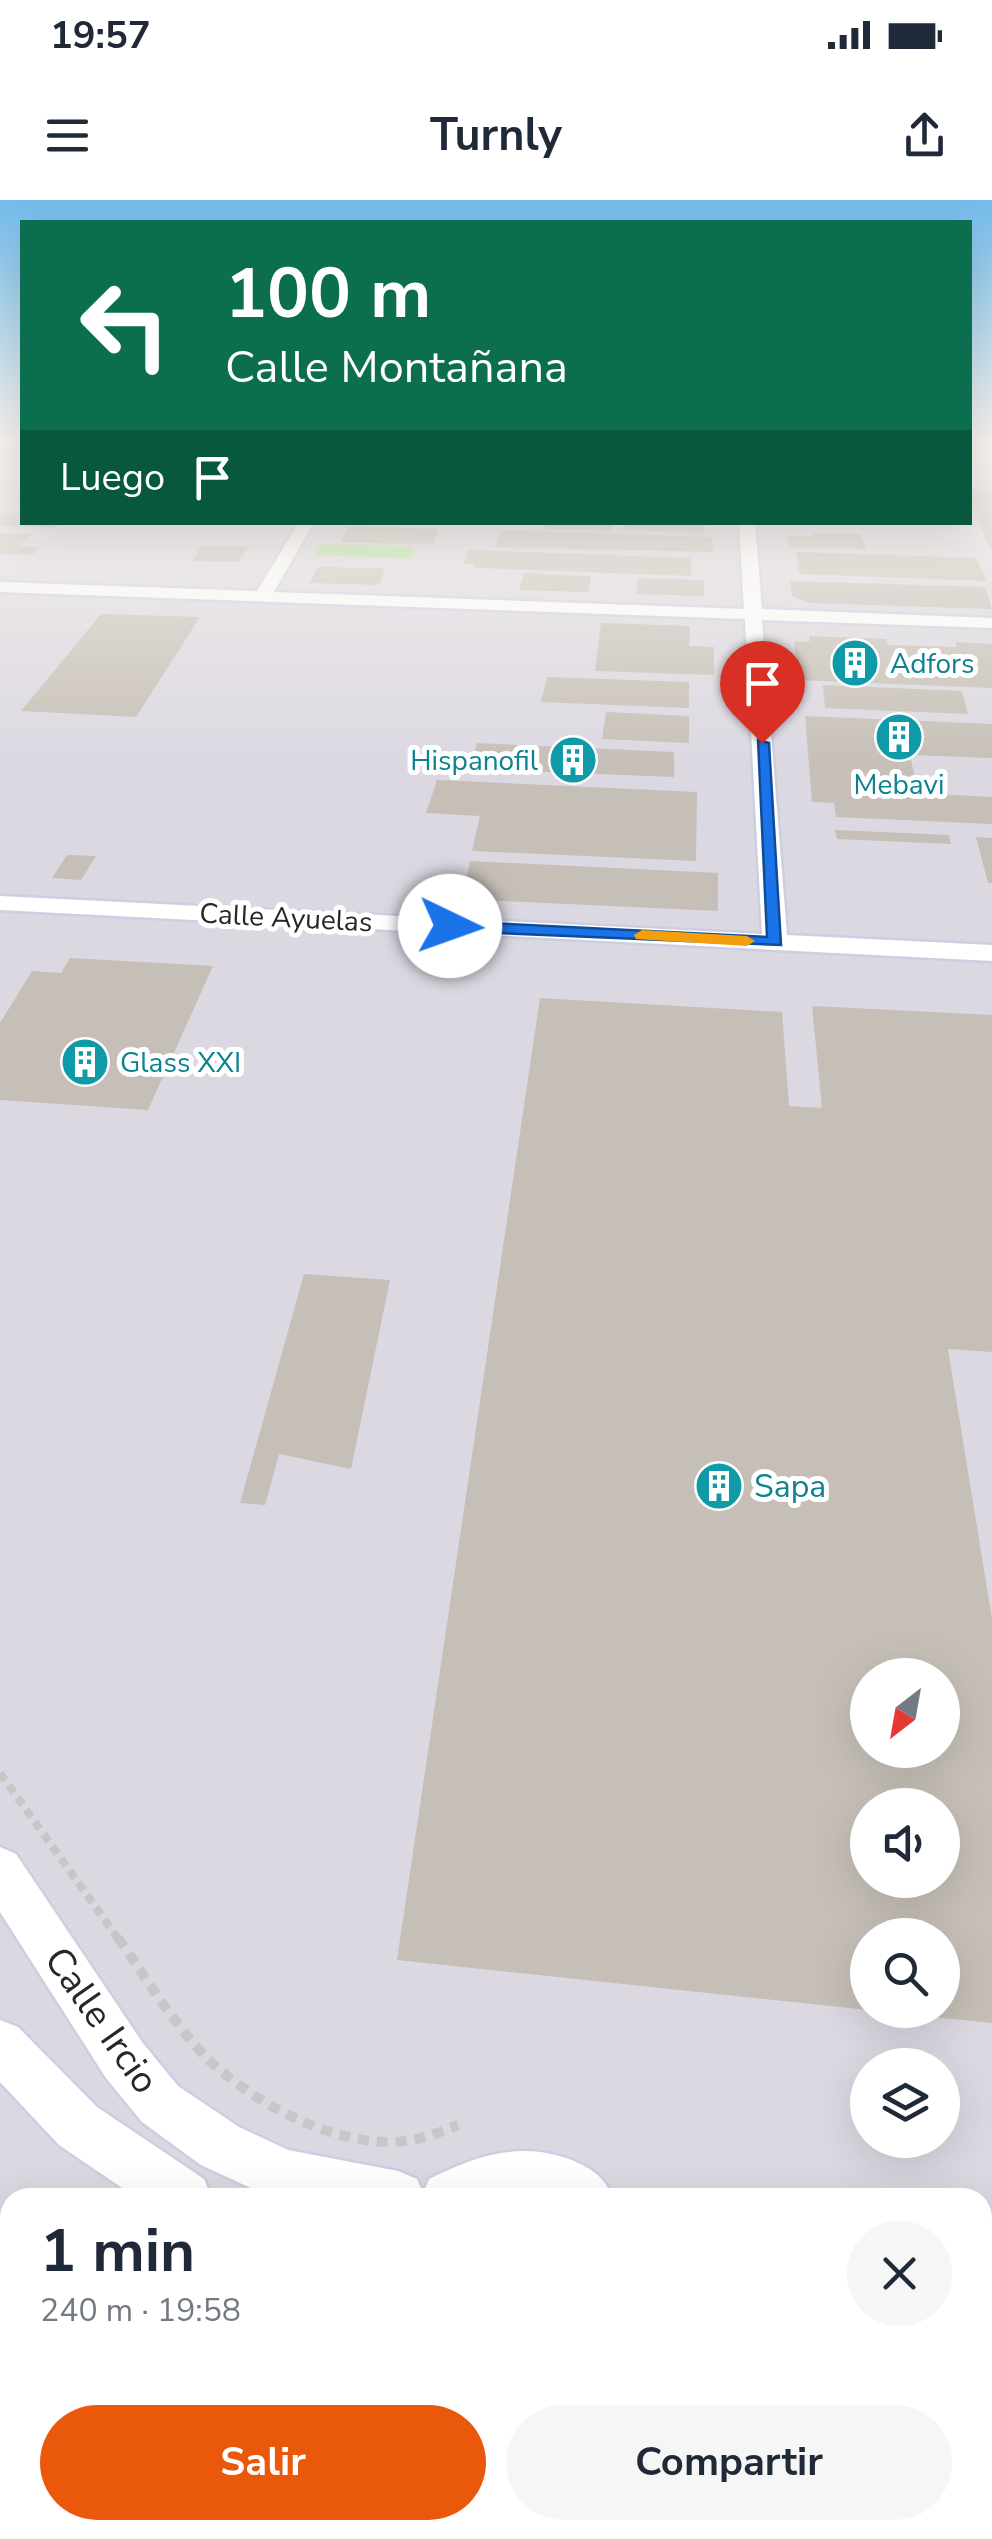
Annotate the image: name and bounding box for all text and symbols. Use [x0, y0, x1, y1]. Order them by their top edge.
text: 19:57 [50, 10, 151, 61]
text: Turnly [430, 105, 562, 166]
icon: menu [40, 108, 95, 163]
icon: share [897, 108, 952, 163]
text: 100 m [225, 246, 431, 342]
icon: left [60, 260, 190, 390]
text: Calle Montañana [225, 337, 568, 398]
icon: arrive [185, 450, 240, 505]
text: Luego [60, 452, 165, 503]
building icon: Adfors [829, 637, 881, 689]
pin [720, 641, 805, 744]
place label: Adfors [890, 645, 974, 683]
icon: arrive [735, 656, 790, 711]
building icon: Mebavi [873, 711, 925, 763]
building icon: Hispanofil [547, 734, 599, 786]
place label: Hispanofil [410, 742, 539, 780]
place label: Mebavi [854, 766, 944, 804]
position arrow [398, 874, 502, 978]
street label: Calle Ayuelas [199, 894, 373, 942]
building icon: Glass XXI [59, 1036, 111, 1088]
place label: Glass XXI [120, 1044, 241, 1082]
building icon: Sapa [693, 1460, 745, 1512]
place label: Sapa [754, 1465, 826, 1508]
north arrow [850, 1658, 960, 1768]
map controls [850, 1658, 960, 2158]
button: sound [850, 1788, 960, 1898]
button: search [850, 1918, 960, 2028]
street label: Calle Ircio [33, 1937, 171, 2104]
button: layers [850, 2048, 960, 2158]
text: 1 min [40, 2210, 195, 2292]
button: close [847, 2221, 952, 2326]
text: 240 m · 19:58 [40, 2289, 241, 2332]
button: Salir [40, 2405, 486, 2520]
button: Compartir [506, 2405, 952, 2520]

